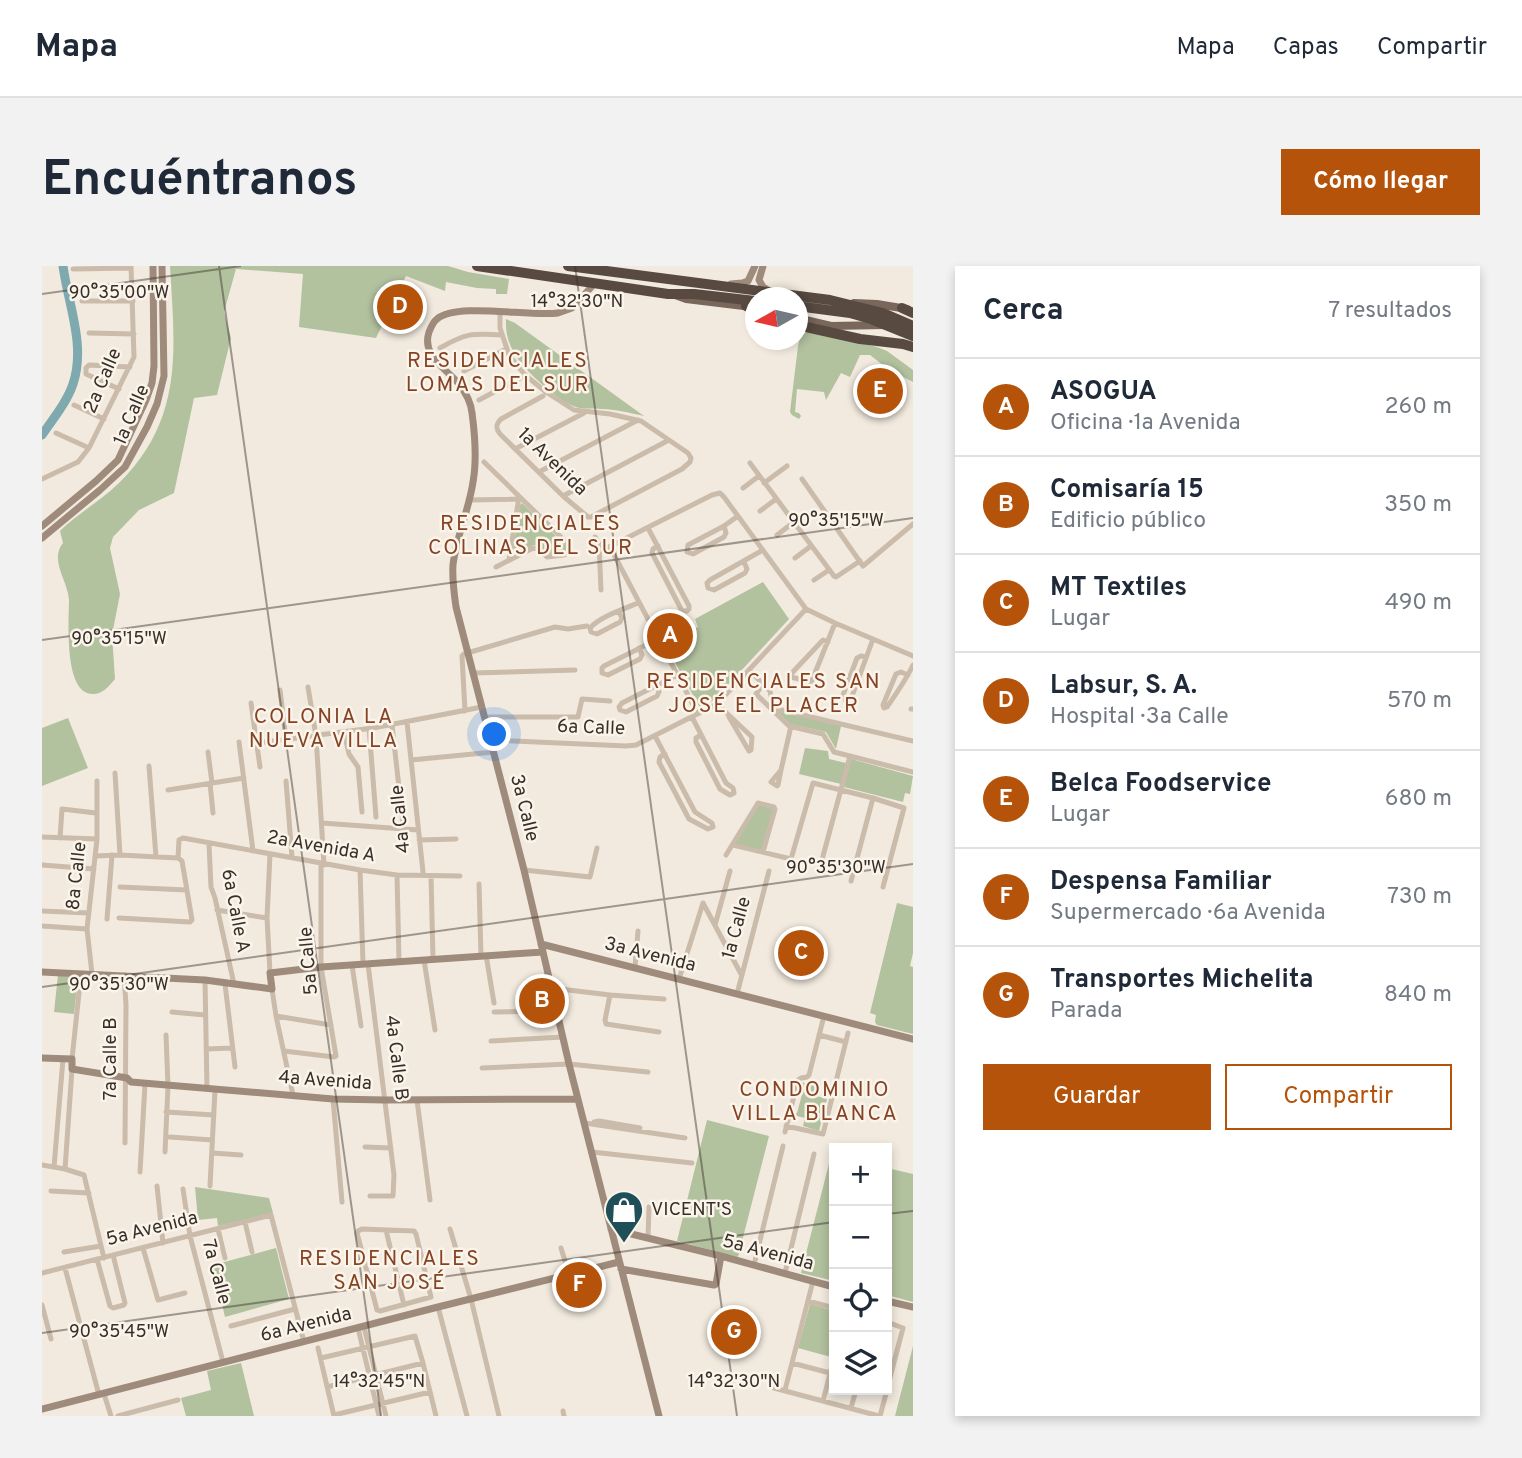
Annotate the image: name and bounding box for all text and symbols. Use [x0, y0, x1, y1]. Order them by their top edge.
text: Mapa [35, 27, 118, 69]
text: Mapa [1177, 33, 1235, 63]
text: Capas [1273, 33, 1339, 63]
text: Compartir [1377, 33, 1487, 63]
button: Cómo llegar [1281, 149, 1480, 215]
text: Encuéntranos [42, 151, 357, 213]
pin: D [377, 281, 423, 333]
text: 90°35'00"W [69, 282, 169, 305]
north arrow [745, 287, 808, 350]
text: 14°32'30"N [531, 291, 623, 314]
text: Cerca [983, 293, 1063, 330]
text: 7 resultados [1328, 297, 1452, 326]
street label: 2a Calle [79, 345, 127, 417]
district label: RESIDENCIALES LOMAS DEL SUR [406, 348, 590, 399]
pin: E [857, 365, 903, 417]
text: ASOGUA [1050, 376, 1157, 409]
street label: 1a Calle [109, 381, 155, 449]
text: A [998, 393, 1014, 422]
text: 260 m [1385, 393, 1452, 422]
text: Oficina · 1a Avenida [1050, 409, 1241, 438]
street label: 1a Avenida [512, 423, 592, 501]
text: Comisaría 15 [1050, 474, 1204, 507]
text: B [998, 491, 1014, 520]
text: 350 m [1384, 491, 1452, 520]
text: Edificio público [1050, 507, 1206, 536]
text: 90°35'15"W [788, 510, 884, 533]
district label: RESIDENCIALES COLINAS DEL SUR [428, 511, 634, 562]
text: MT Textiles [1050, 572, 1187, 605]
text: C [999, 589, 1013, 618]
text: 490 m [1385, 589, 1452, 618]
text: Lugar [1050, 605, 1110, 634]
pin: A [647, 610, 693, 662]
text: 90°35'15"W [71, 628, 167, 651]
district label: RESIDENCIALES SAN JOSÉ EL PLACER [646, 669, 882, 720]
text: Labsur, S. A. [1050, 670, 1197, 703]
text: D [998, 687, 1014, 716]
text: 570 m [1387, 687, 1452, 716]
text: Hospital · 3a Calle [1050, 703, 1229, 732]
district label: COLONIA LA NUEVA VILLA [249, 704, 399, 755]
street label: 6a Calle [556, 715, 626, 741]
your location [477, 717, 511, 751]
text: Belca Foodservice [1050, 768, 1271, 801]
street label: 3a Calle [504, 772, 544, 844]
street label: 4a Calle [385, 784, 417, 854]
text: E [999, 785, 1013, 814]
text: 680 m [1385, 785, 1452, 814]
text: Lugar [1050, 801, 1110, 830]
street label: 2a Avenida A [265, 826, 377, 868]
street label: 8a Calle [61, 841, 93, 911]
text: 90°35'30"W [786, 857, 886, 880]
text: Despensa Familiar [1050, 866, 1272, 899]
street label: 6a Calle A [215, 867, 255, 955]
text: F [999, 883, 1013, 912]
text: 730 m [1387, 883, 1452, 912]
street label: 1a Calle [717, 894, 757, 962]
text: Supermercado · 6a Avenida [1050, 899, 1326, 928]
street label: 5a Calle [294, 926, 324, 996]
pin: C [778, 927, 824, 979]
street label: 3a Avenida [602, 932, 698, 978]
text: Transportes Michelita [1050, 964, 1314, 997]
text: 90°35'30"W [69, 974, 169, 997]
pin: B [519, 975, 565, 1027]
text: G [998, 981, 1014, 1010]
text: 840 m [1384, 981, 1452, 1010]
text: Parada [1050, 997, 1122, 1026]
street label: 4a Calle B [379, 1014, 413, 1102]
street label: 7a Calle B [99, 1017, 123, 1101]
button: Guardar [983, 1064, 1211, 1130]
button: Compartir [1225, 1064, 1452, 1130]
street label: 4a Avenida [277, 1066, 373, 1096]
district label: CONDOMINIO VILLA BLANCA [731, 1077, 899, 1128]
map controls [829, 1143, 892, 1395]
button: + [829, 1143, 892, 1206]
shop icon: VICENT'S [603, 1189, 645, 1244]
place label: VICENT'S [651, 1198, 732, 1222]
street label: 5a Avenida [104, 1206, 200, 1252]
button: − [829, 1206, 892, 1269]
street label: 5a Avenida [720, 1229, 816, 1277]
street label: 7a Calle [196, 1237, 236, 1307]
district label: RESIDENCIALES SAN JOSÉ [299, 1246, 481, 1297]
pin: F [556, 1259, 602, 1311]
button: locate [829, 1269, 892, 1332]
street label: 6a Avenida [258, 1302, 354, 1348]
pin: G [711, 1306, 757, 1358]
text: 90°35'45"W [69, 1321, 169, 1344]
button: layers [829, 1332, 892, 1395]
text: 14°32'45"N [333, 1371, 425, 1394]
text: 14°32'30"N [688, 1371, 780, 1394]

